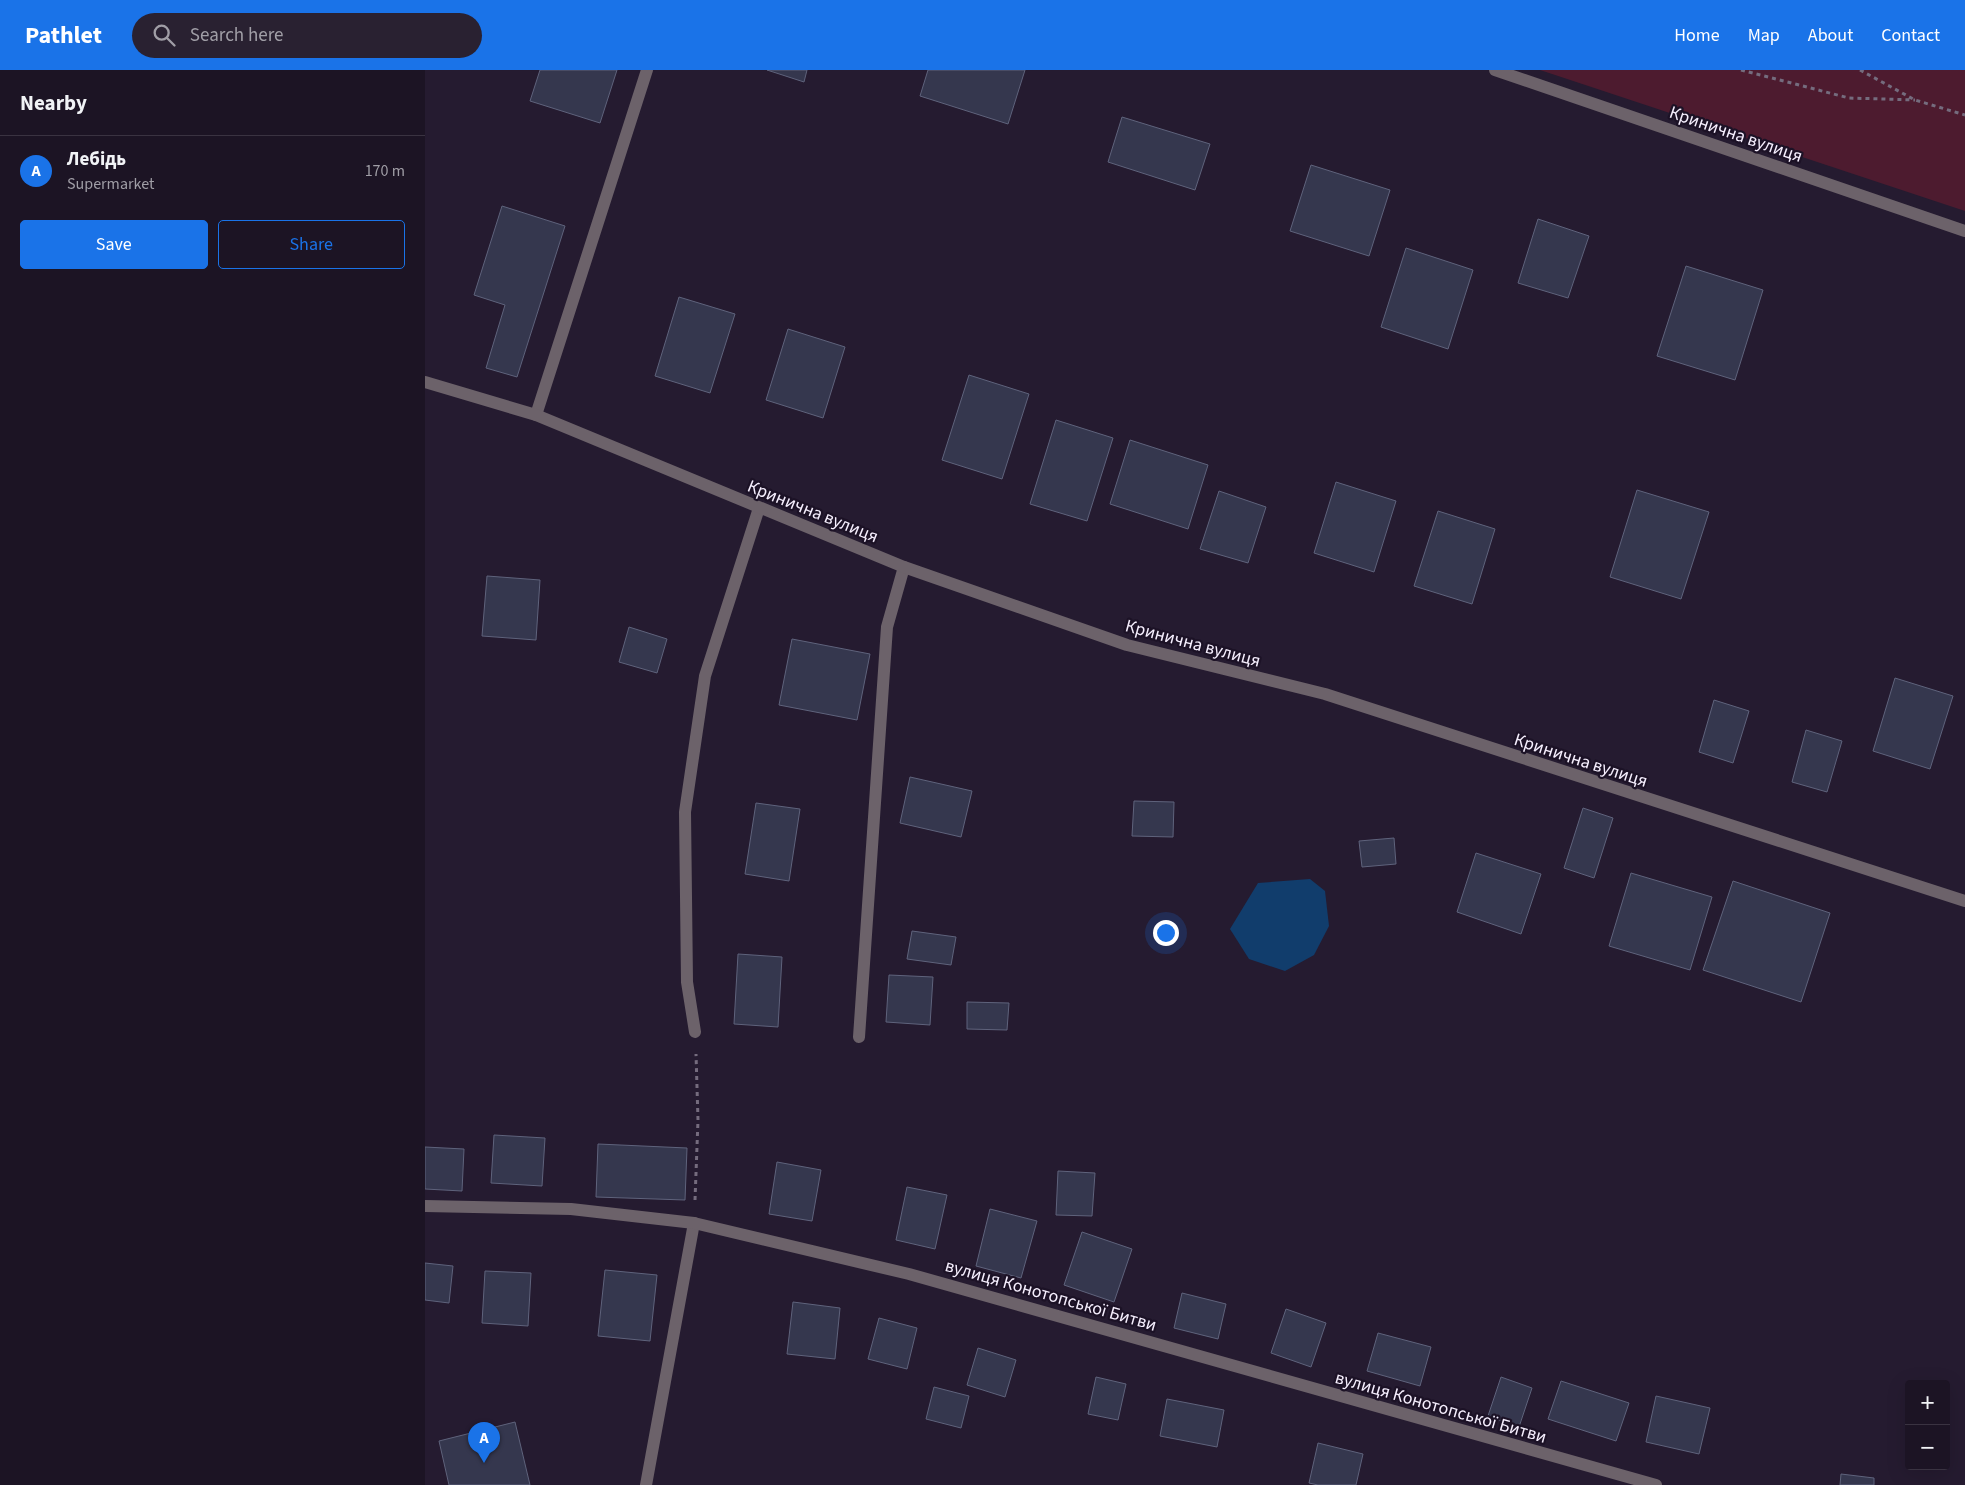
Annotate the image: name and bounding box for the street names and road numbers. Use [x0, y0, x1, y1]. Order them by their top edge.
street label: Кринична вулиця [1666, 100, 1806, 169]
street label: Кринична вулиця [744, 474, 882, 549]
street label: Кринична вулиця [1122, 613, 1263, 674]
street label: Кринична вулиця [1511, 727, 1651, 794]
street label: вулиця Конотопської Битви [942, 1253, 1160, 1338]
street label: вулиця Конотопської Битви [1332, 1365, 1550, 1450]

